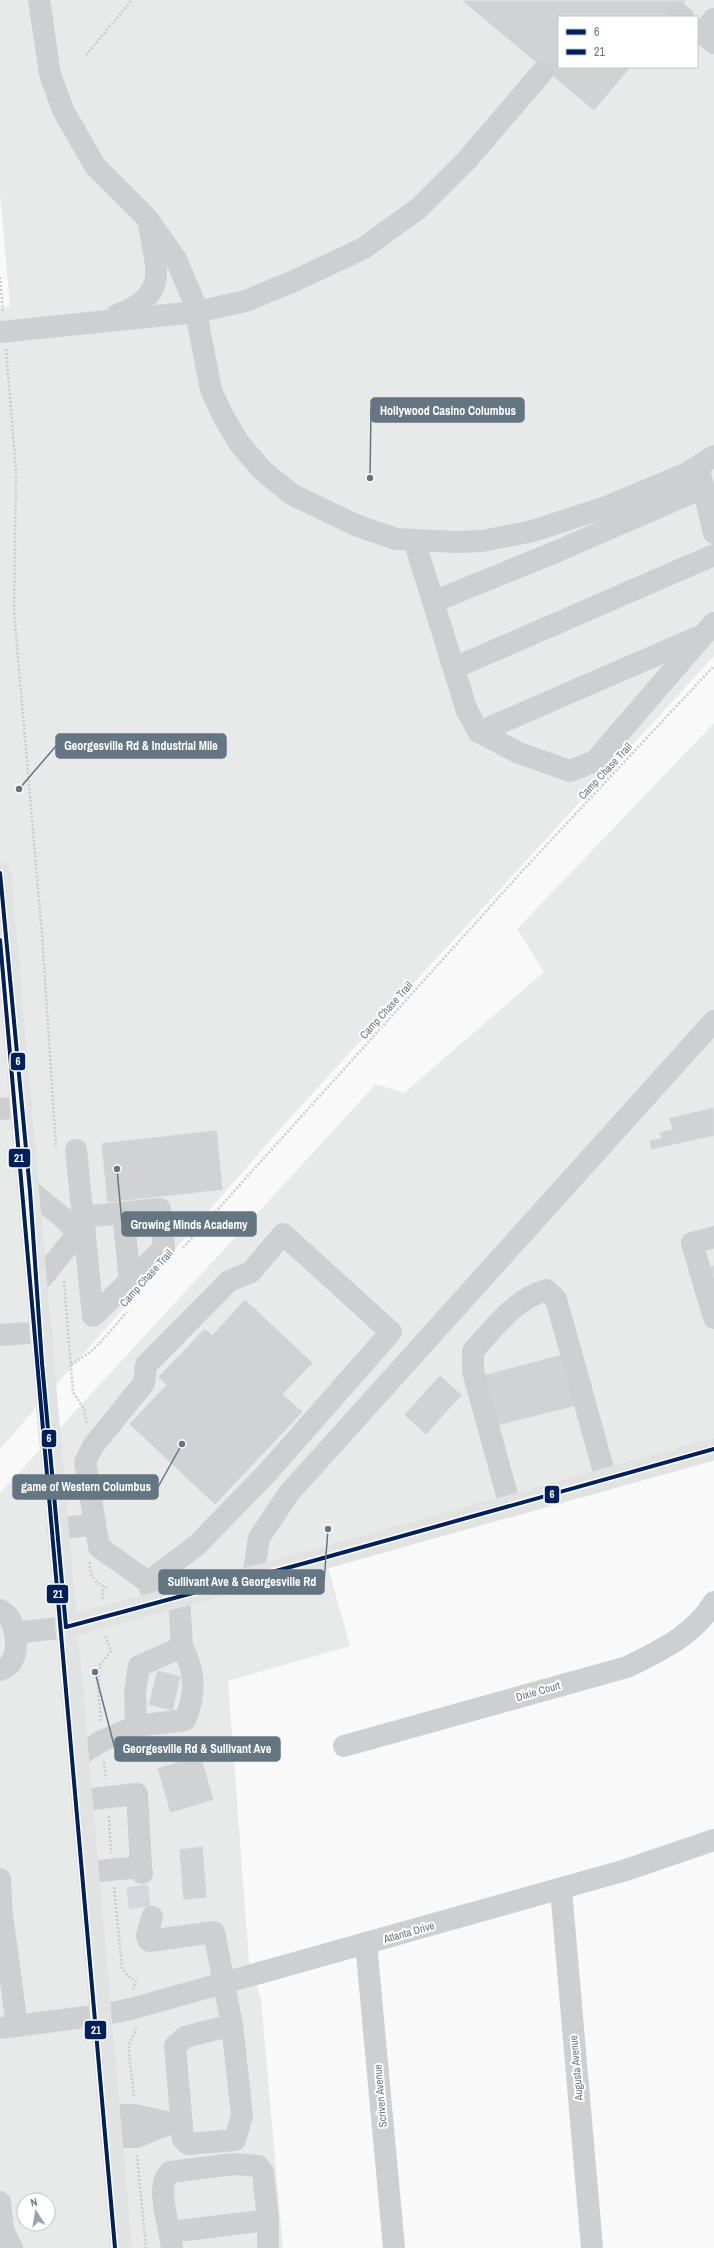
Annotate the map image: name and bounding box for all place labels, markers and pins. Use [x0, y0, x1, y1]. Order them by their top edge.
callout: Hollywood Casino Columbus [371, 398, 524, 422]
callout: Georgesville Rd & Industrial Mile [56, 734, 226, 758]
callout: Growing Minds Academy [122, 1212, 256, 1236]
callout: game of Western Columbus [13, 1475, 158, 1499]
callout: Sullivant Ave & Georgesville Rd [159, 1570, 324, 1594]
callout: Georgesville Rd & Sullivant Ave [115, 1737, 280, 1761]

